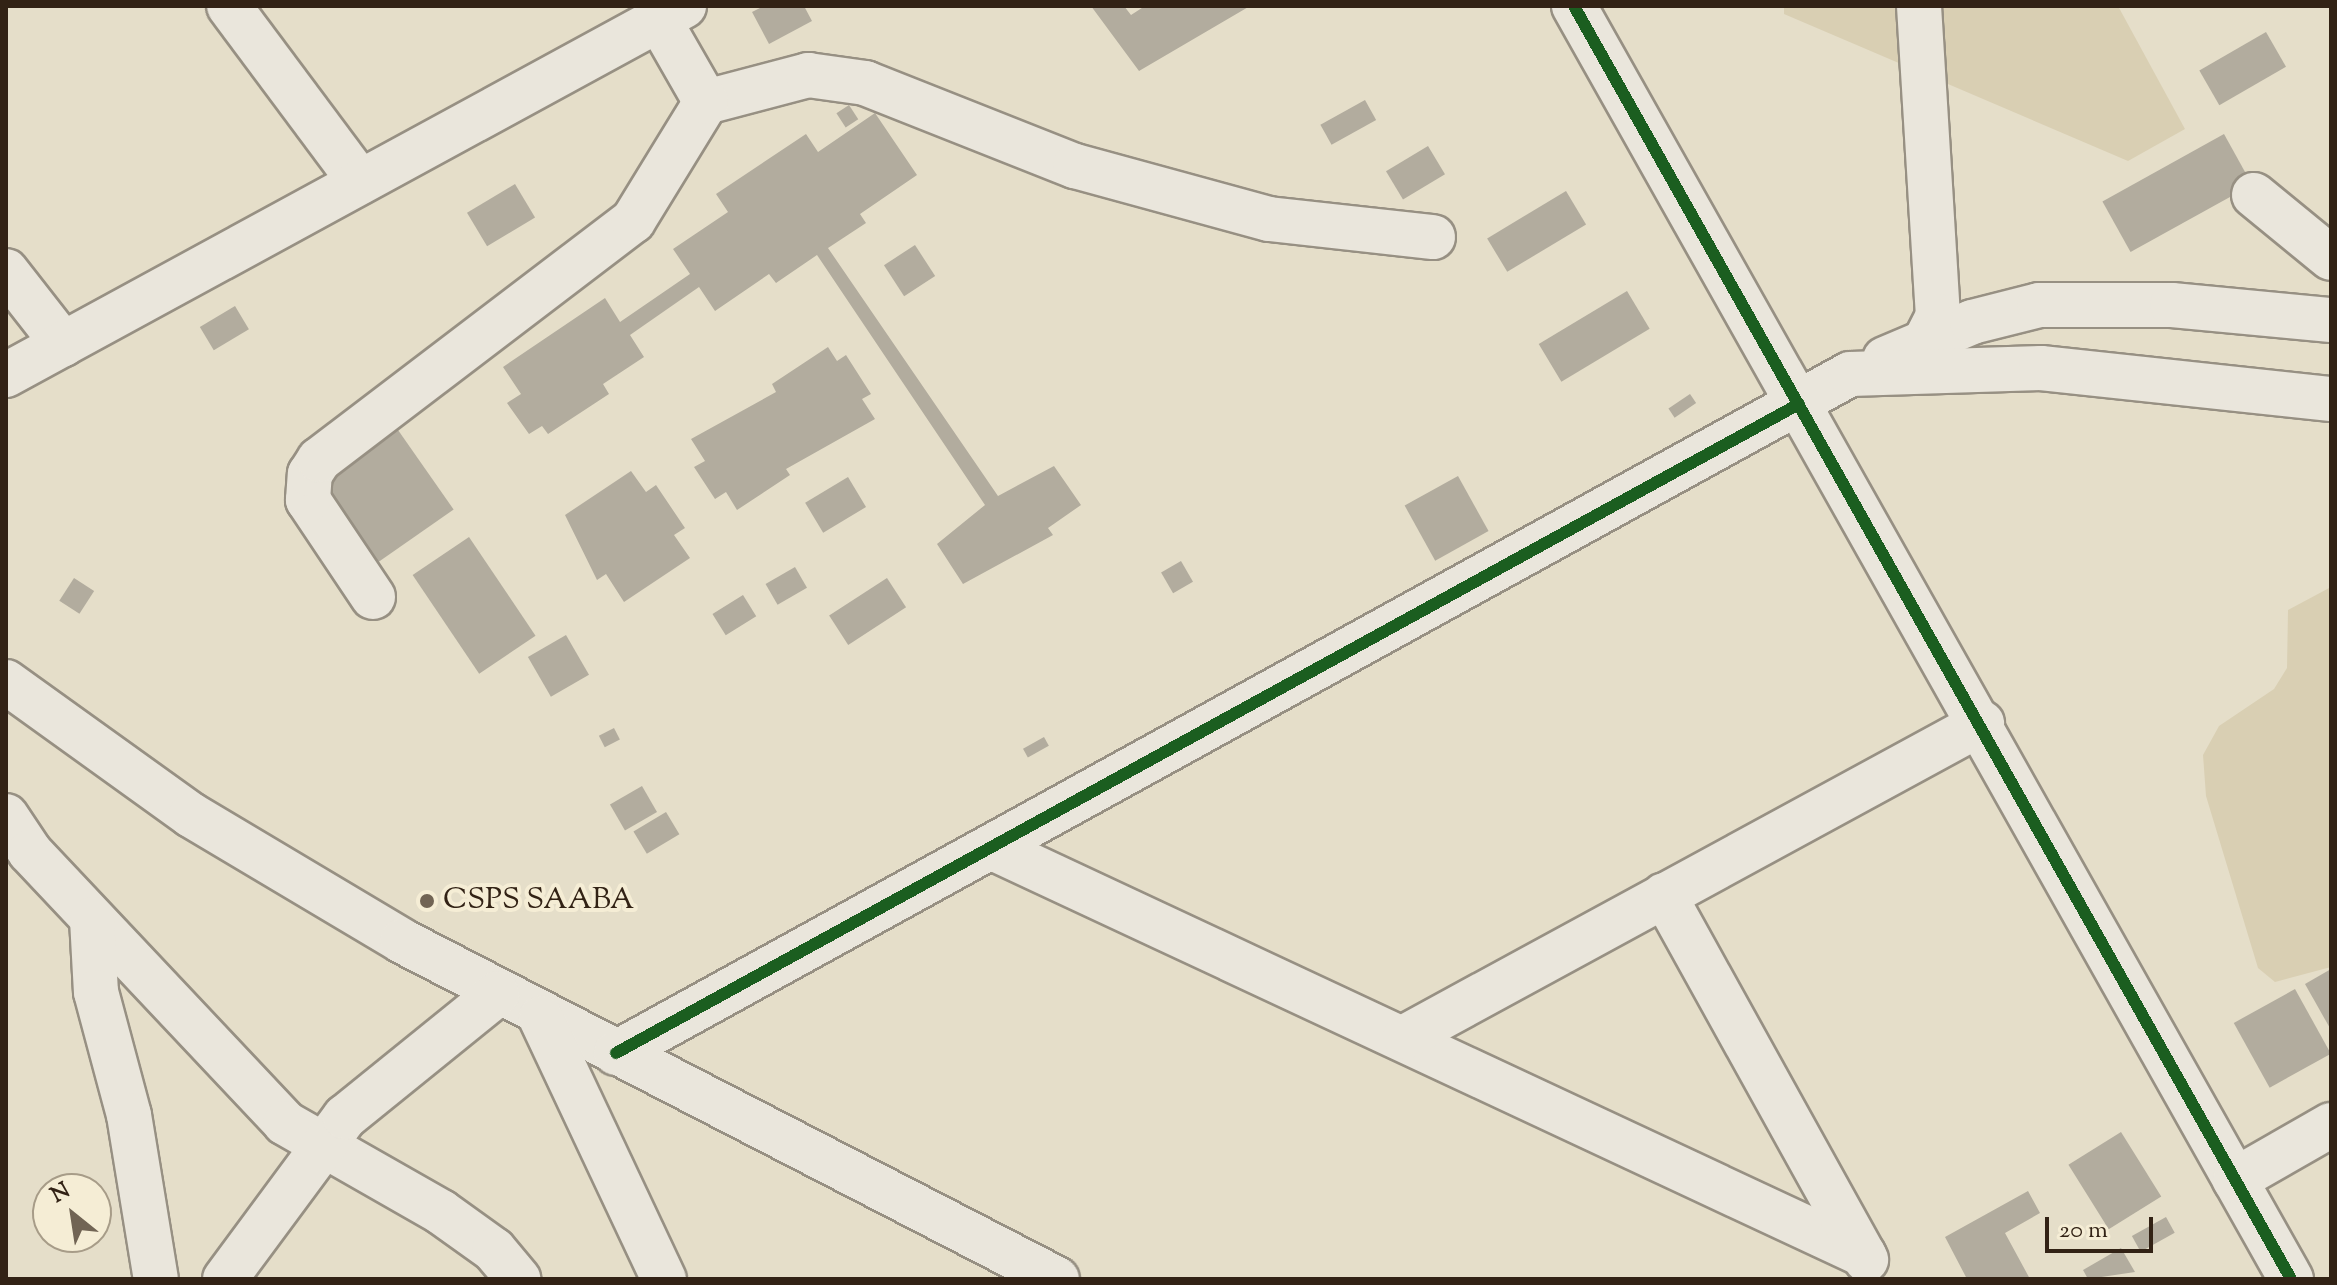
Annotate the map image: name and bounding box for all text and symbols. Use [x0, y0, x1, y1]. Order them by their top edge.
place label: CSPS SAABA [443, 883, 634, 919]
marker: CSPS SAABA [418, 892, 436, 910]
north arrow [32, 1173, 112, 1253]
text: N [45, 1176, 77, 1212]
scale bar [2049, 1201, 2157, 1251]
text: 20 m [2059, 1214, 2108, 1248]

